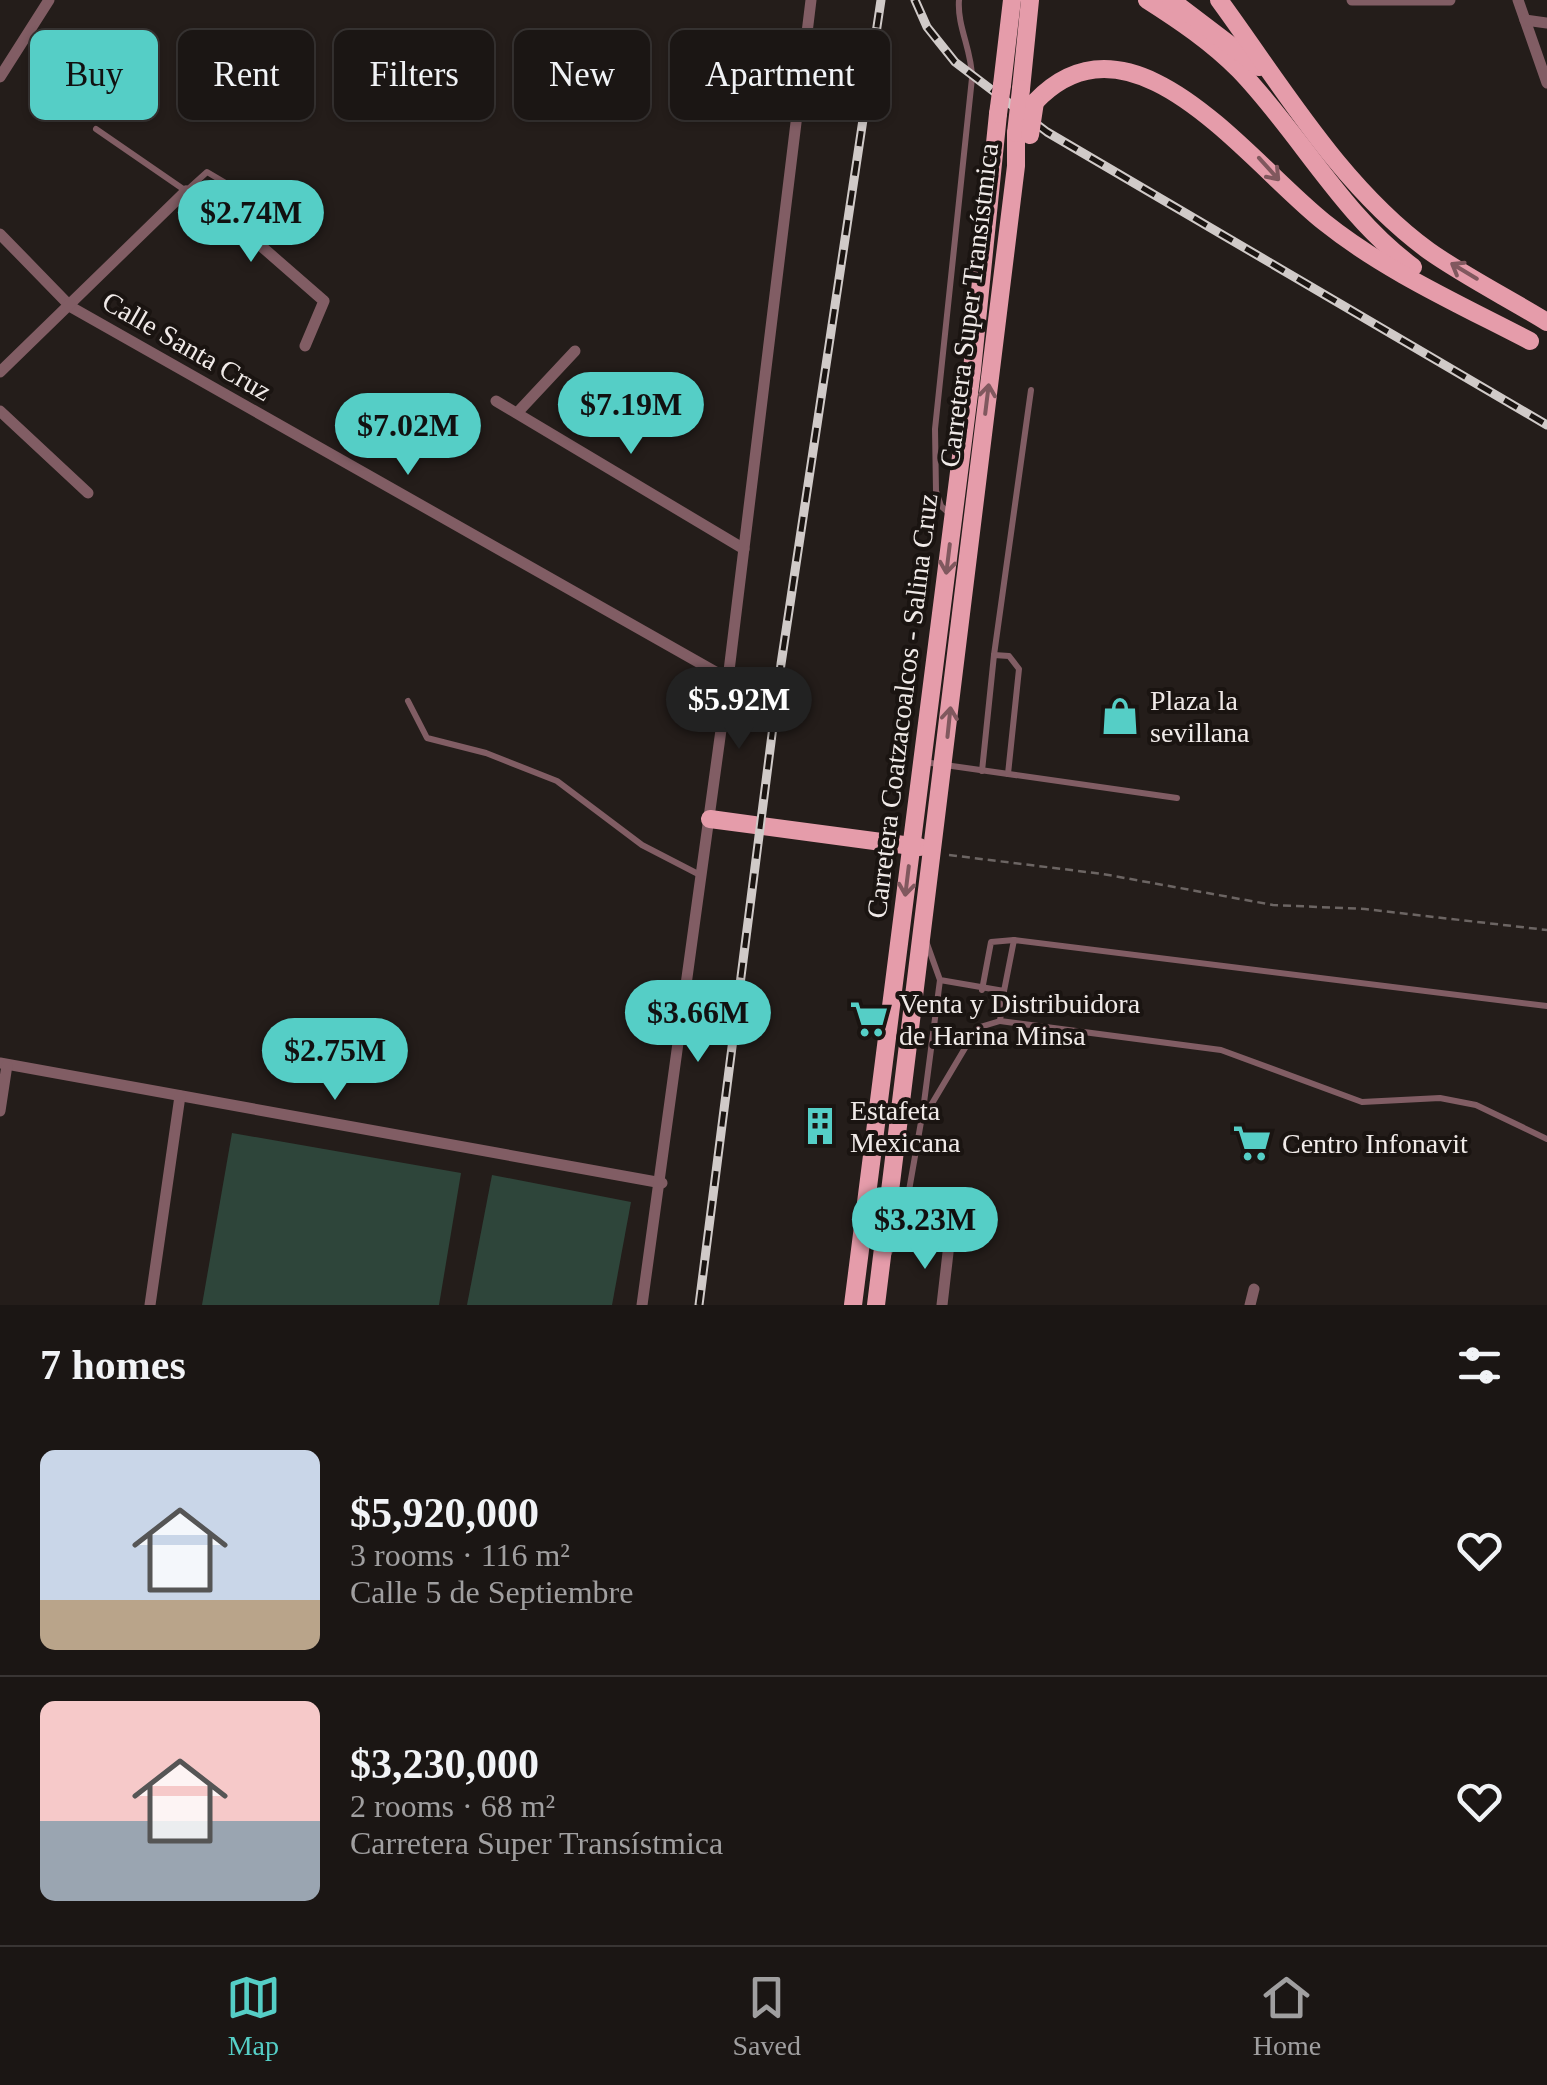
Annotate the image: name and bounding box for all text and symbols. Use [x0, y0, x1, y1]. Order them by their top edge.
chip: Buy [30, 30, 158, 120]
chip: Rent [178, 30, 314, 120]
chip: Filters [334, 30, 494, 120]
chip: New [514, 30, 650, 120]
chip: Apartment [670, 30, 890, 120]
street label: Carretera Super Transístmica [934, 140, 1004, 469]
one-way arrow [1257, 156, 1280, 181]
pin: $2.74M [170, 180, 332, 265]
text: $2.74M [200, 194, 302, 230]
one-way arrow [1450, 261, 1479, 281]
street label: Calle Santa Cruz [97, 285, 277, 407]
pin: $7.19M [550, 372, 712, 457]
one-way arrow [978, 384, 996, 416]
text: $7.19M [580, 386, 682, 422]
pin: $7.02M [327, 393, 489, 478]
text: $7.02M [357, 407, 459, 443]
street label: Carretera Coatzacoalcos - Salina Cruz [861, 492, 943, 920]
one-way arrow [938, 542, 957, 574]
pin: $5.92M [658, 667, 820, 752]
text: $5.92M [688, 681, 790, 717]
place label: Plaza la sevillana [1150, 685, 1250, 748]
shop icon: Plaza la sevillana [1099, 695, 1141, 737]
one-way arrow [940, 706, 959, 739]
one-way arrow [897, 865, 916, 897]
pin: $3.66M [617, 980, 779, 1065]
place label: Venta y Distribuidora de Harina Minsa [899, 988, 1141, 1051]
text: $3.66M [647, 994, 749, 1030]
supermarket icon: Venta y Distribuidora de Harina Minsa [848, 998, 890, 1040]
pin: $2.75M [254, 1018, 416, 1103]
text: $2.75M [284, 1032, 386, 1068]
place label: Estafeta Mexicana [850, 1095, 961, 1158]
building icon: Estafeta Mexicana [799, 1105, 841, 1147]
supermarket icon: Centro Infonavit [1231, 1122, 1273, 1164]
place label: Centro Infonavit [1282, 1128, 1468, 1159]
pin: $3.23M [844, 1187, 1006, 1272]
text: $3.23M [874, 1201, 976, 1237]
icon: filters [1452, 1338, 1507, 1393]
text: 7 homes [40, 1342, 186, 1388]
icon: home [120, 1490, 240, 1610]
text: $5,920,000 [350, 1490, 539, 1536]
icon: heart [1452, 1523, 1507, 1578]
text: 3 rooms · 116 m² [350, 1537, 570, 1573]
text: Calle 5 de Septiembre [350, 1574, 633, 1610]
icon: home [120, 1741, 240, 1861]
text: $3,230,000 [350, 1741, 539, 1787]
icon: heart [1452, 1774, 1507, 1829]
text: 2 rooms · 68 m² [350, 1788, 555, 1824]
text: Carretera Super Transístmica [350, 1825, 723, 1861]
tab: Map [226, 1970, 281, 2062]
tab: Saved [733, 1970, 801, 2062]
tab: Home [1253, 1970, 1321, 2062]

